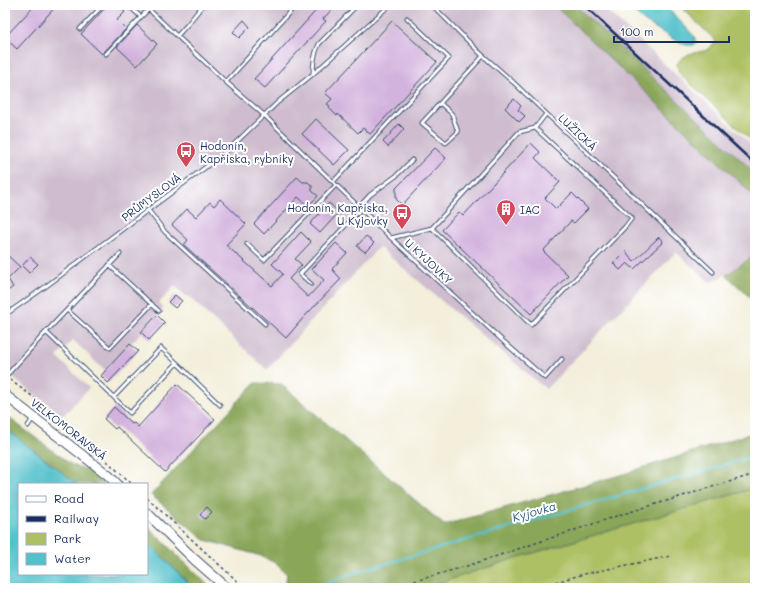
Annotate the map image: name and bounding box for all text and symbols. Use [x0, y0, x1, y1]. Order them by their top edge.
scale bar [614, 18, 729, 44]
text: 100 m [620, 23, 654, 39]
street label: LUŽICKÁ [556, 110, 600, 154]
place label: Hodonín, Kapřiska, rybníky [200, 138, 294, 166]
bus stop icon: Hodonín, Kapřiska, rybníky [175, 140, 197, 168]
street label: PRŮMYSLOVÁ [118, 170, 184, 224]
building icon: IAC [495, 198, 517, 226]
place label: Hodonín, Kapřiska, U Kyjovky [287, 200, 388, 228]
bus stop icon: Hodonín, Kapřiska, U Kyjovky [391, 202, 413, 230]
place label: IAC [520, 202, 540, 217]
street label: U KYJOVKY [402, 235, 456, 287]
street label: VELKOMORAVSKÁ [28, 395, 110, 463]
legend [18, 483, 148, 575]
text: Road [54, 490, 84, 506]
water label: Kyjovka [510, 497, 558, 525]
text: Railway [54, 510, 99, 526]
text: Park [54, 530, 81, 546]
text: Water [54, 550, 91, 566]

